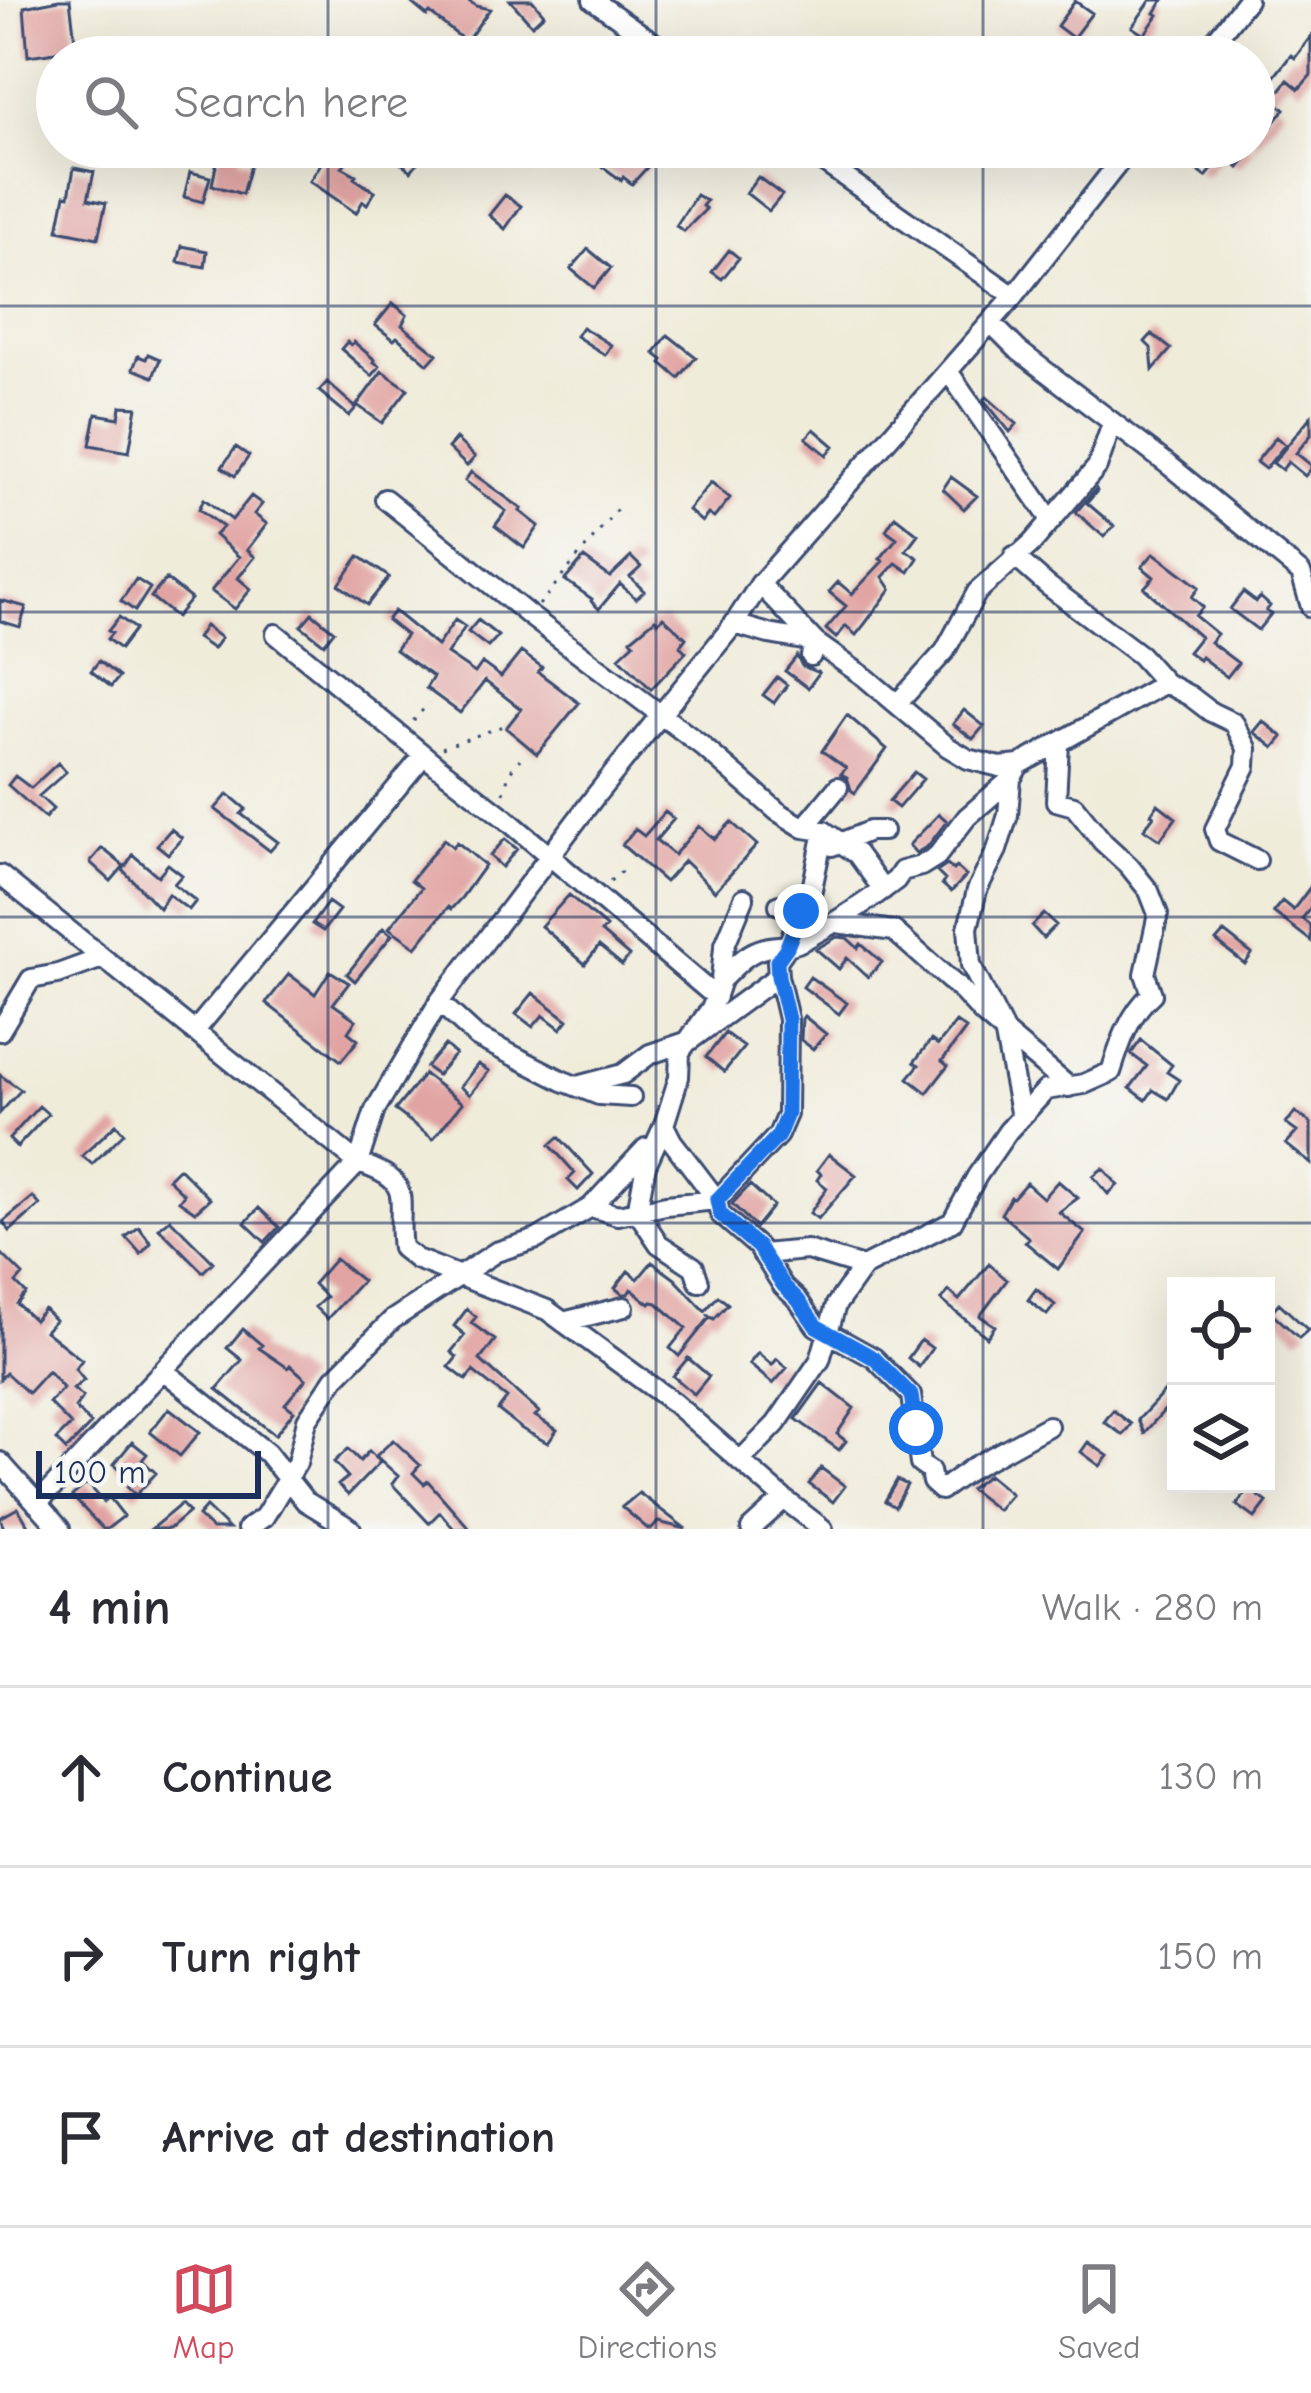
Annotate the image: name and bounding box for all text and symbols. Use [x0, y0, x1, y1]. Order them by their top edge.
search box [36, 36, 1275, 168]
icon: search [78, 69, 144, 135]
text: Search here [174, 76, 408, 128]
route end [774, 884, 828, 938]
map controls [1167, 1277, 1275, 1493]
button: locate [1167, 1277, 1275, 1385]
button: layers [1167, 1385, 1275, 1493]
route start [889, 1401, 943, 1455]
scale bar [36, 1445, 261, 1498]
text: 100 m [54, 1453, 146, 1491]
text: 4 min [48, 1578, 171, 1637]
text: Walk · 280 m [1042, 1585, 1263, 1630]
icon: ahead [48, 1744, 114, 1810]
text: Continue [162, 1751, 332, 1803]
text: 130 m [1159, 1754, 1263, 1799]
icon: right [48, 1924, 114, 1990]
text: Turn right [162, 1931, 360, 1983]
text: 150 m [1157, 1934, 1263, 1979]
icon: arrive [48, 2104, 114, 2170]
text: Arrive at destination [162, 2111, 555, 2163]
tab: Map [171, 2256, 237, 2366]
tab: Directions [578, 2256, 717, 2366]
tab: Saved [1058, 2256, 1140, 2366]

